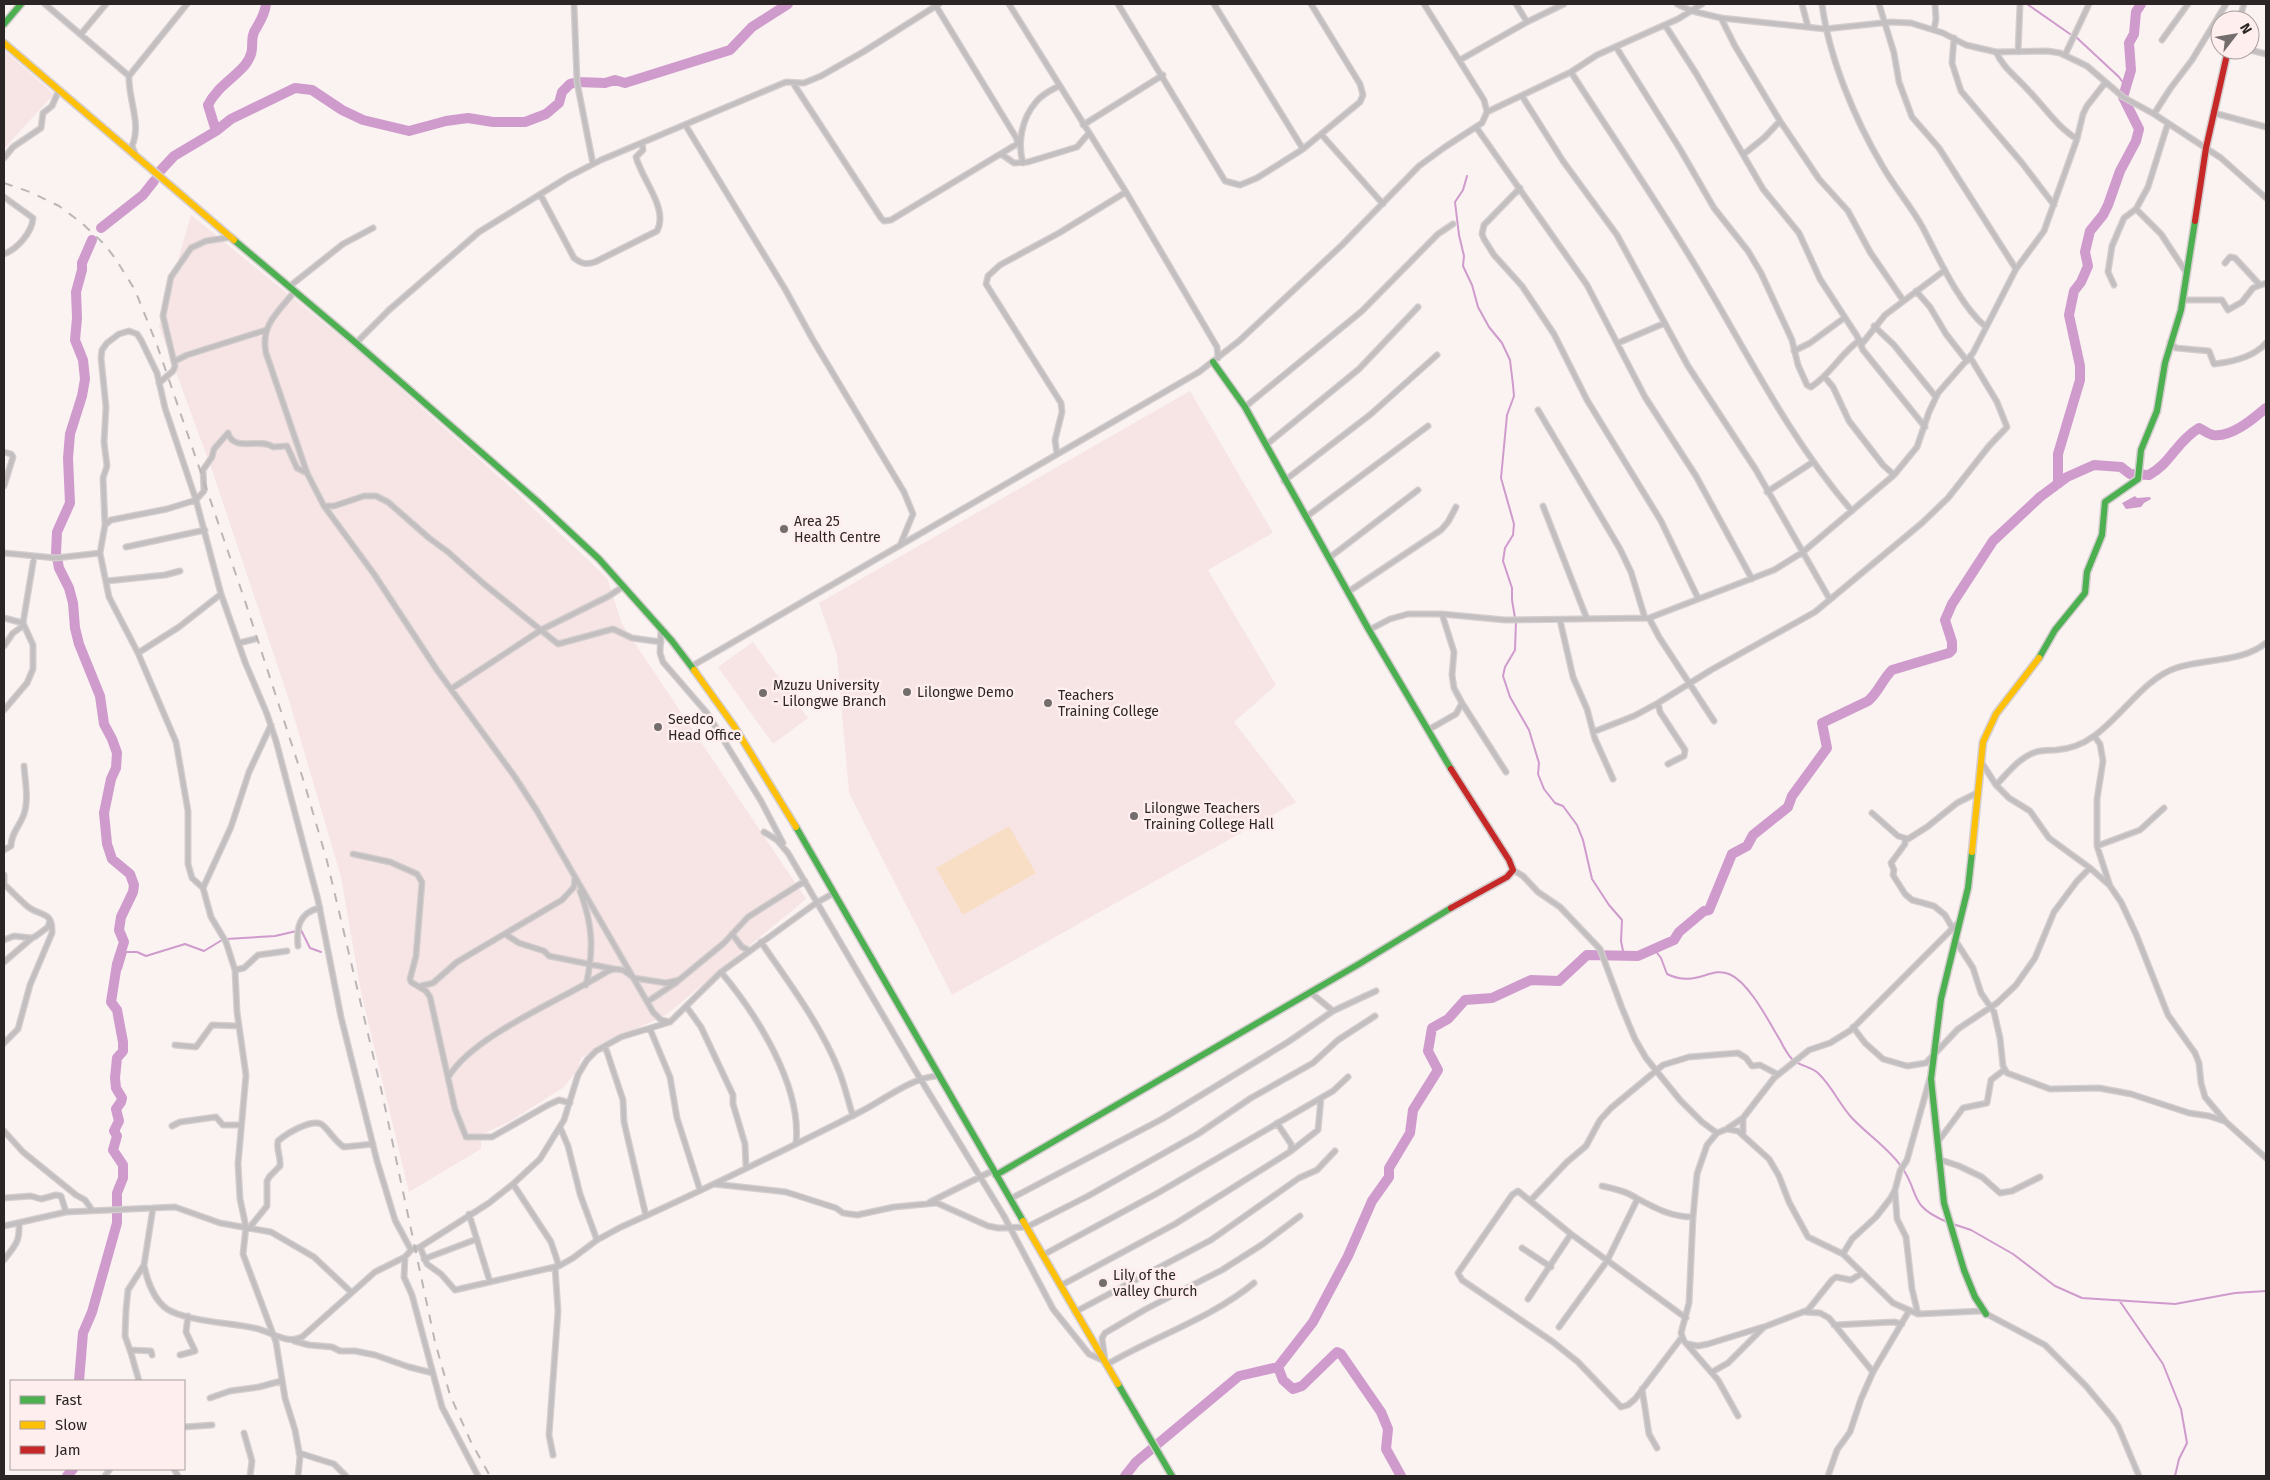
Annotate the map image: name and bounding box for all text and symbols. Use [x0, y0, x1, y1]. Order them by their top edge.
north arrow [2210, 10, 2260, 60]
text: N [2236, 20, 2255, 37]
place label: Area 25 Health Centre [794, 513, 881, 546]
marker: Area 25 Health Centre [778, 523, 790, 535]
place label: Mzuzu University - Lilongwe Branch [773, 677, 886, 710]
place label: Lilongwe Demo [917, 684, 1014, 701]
marker: Lilongwe Demo [901, 686, 913, 698]
marker: Mzuzu University - Lilongwe Branch [757, 687, 769, 699]
place label: Teachers Training College [1058, 687, 1159, 720]
marker: Teachers Training College [1042, 697, 1054, 709]
place label: Seedco Head Office [668, 711, 741, 744]
marker: Seedco Head Office [652, 721, 664, 733]
place label: Lilongwe Teachers Training College Hall [1144, 800, 1274, 833]
marker: Lilongwe Teachers Training College Hall [1128, 810, 1140, 822]
place label: Lily of the valley Church [1113, 1267, 1197, 1300]
marker: Lily of the valley Church [1097, 1277, 1109, 1289]
legend [10, 1380, 185, 1470]
text: Fast [55, 1391, 82, 1409]
text: Slow [55, 1416, 87, 1434]
text: Jam [55, 1441, 81, 1459]

